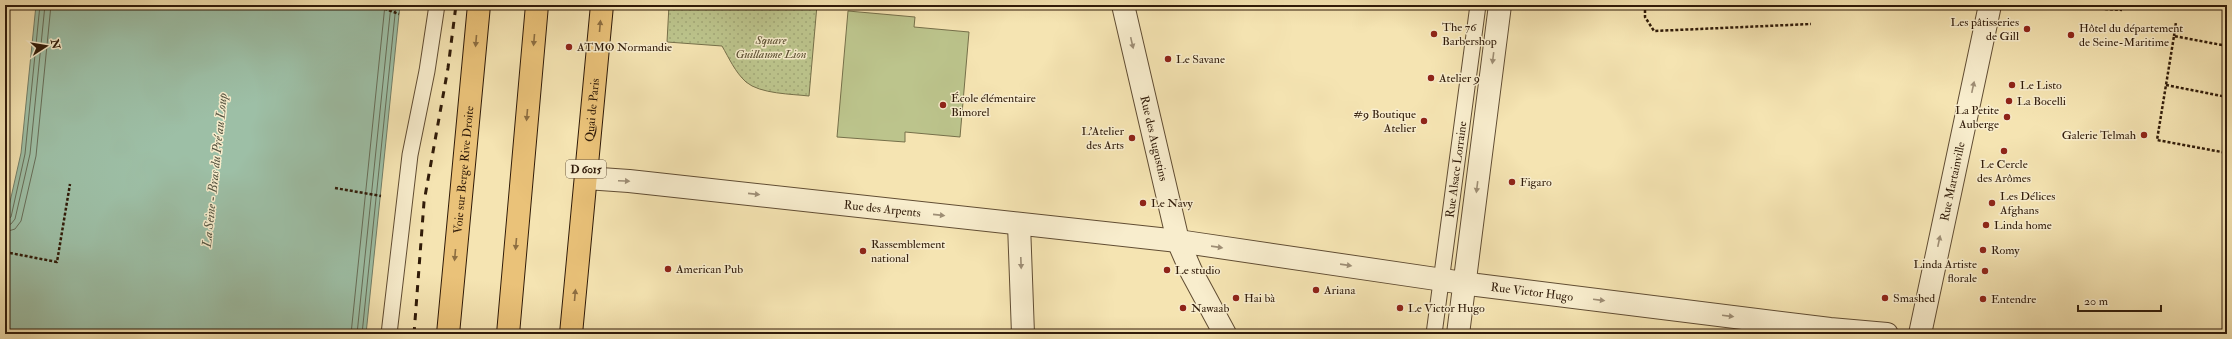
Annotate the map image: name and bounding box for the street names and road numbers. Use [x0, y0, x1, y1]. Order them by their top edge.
street label: Quai de Paris [582, 77, 603, 143]
street label: Rue des Augustins [1136, 94, 1171, 183]
street label: Voie sur Berge Rive Droite [450, 105, 477, 234]
street label: Rue Alsace Lorraine [1443, 120, 1470, 219]
street label: Rue Martainville [1937, 140, 1969, 223]
road number: D 6015 [566, 160, 606, 178]
street label: Rue des Arpents [843, 198, 921, 221]
street label: Rue Victor Hugo [1490, 280, 1574, 305]

